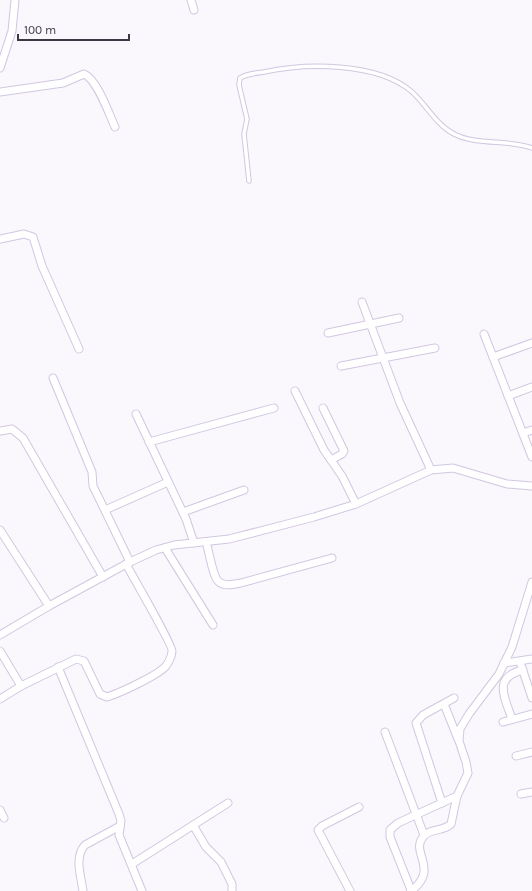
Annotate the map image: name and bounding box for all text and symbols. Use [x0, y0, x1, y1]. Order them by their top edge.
scale bar [18, 16, 129, 42]
text: 100 m [24, 23, 56, 37]

